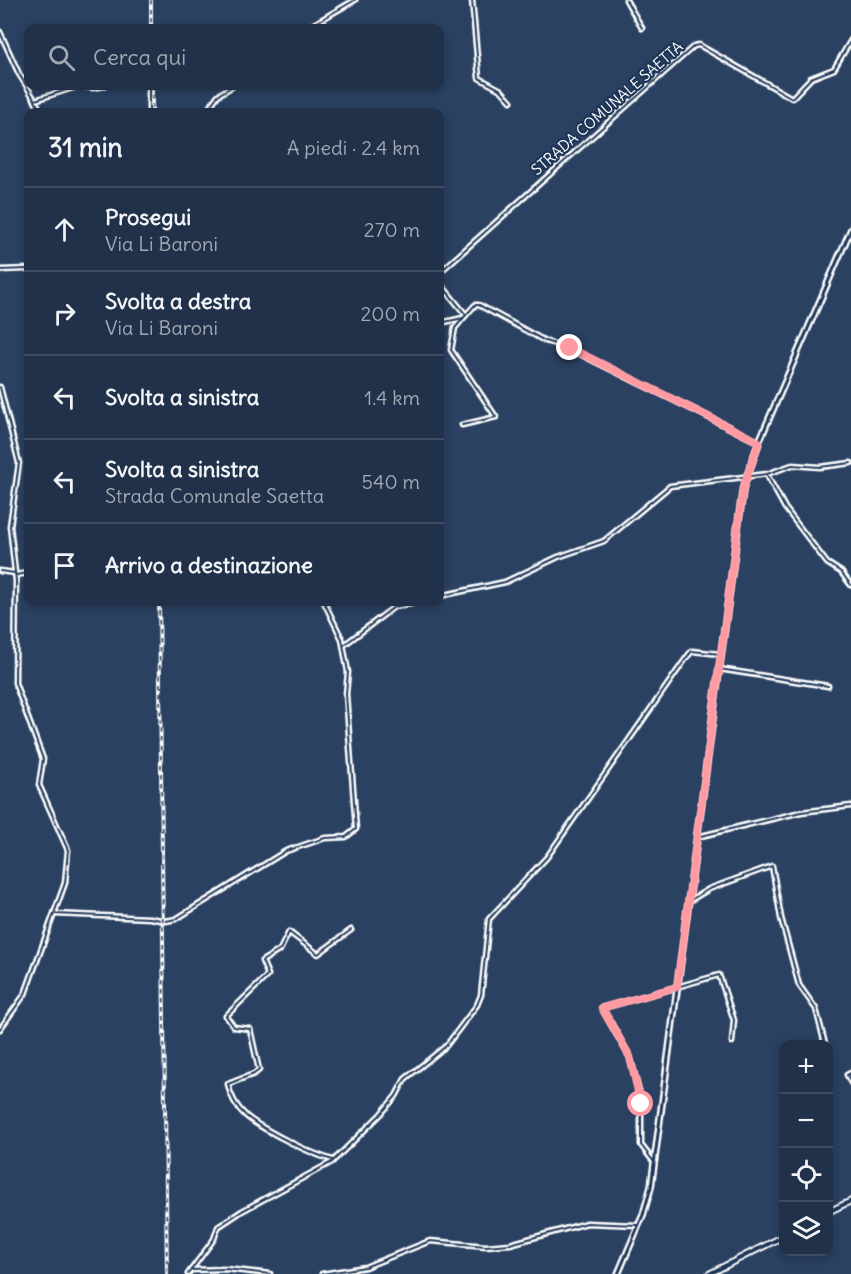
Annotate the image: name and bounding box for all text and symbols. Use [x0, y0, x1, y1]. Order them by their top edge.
search box [24, 24, 444, 90]
street label: STRADA COMUNALE SAETTA [527, 37, 687, 179]
icon: search [45, 41, 78, 74]
text: Cerca qui [93, 43, 186, 71]
text: 31 min [48, 131, 123, 164]
text: A piedi · 2.4 km [287, 135, 420, 160]
text: Prosegui [105, 203, 191, 231]
icon: ahead [48, 213, 81, 246]
text: 270 m [364, 217, 420, 242]
text: Via Li Baroni [105, 231, 218, 256]
text: Svolta a destra [105, 287, 251, 315]
icon: right [48, 297, 81, 330]
text: 200 m [360, 301, 420, 326]
text: Via Li Baroni [105, 315, 218, 340]
route end [556, 334, 582, 360]
icon: left [48, 381, 81, 414]
text: Svolta a sinistra [105, 383, 259, 411]
text: 1.4 km [364, 385, 420, 410]
text: Svolta a sinistra [105, 455, 259, 483]
icon: left [48, 465, 81, 498]
text: 540 m [361, 469, 420, 494]
text: Strada Comunale Saetta [105, 483, 324, 508]
icon: arrive [48, 549, 81, 582]
text: Arrivo a destinazione [105, 551, 313, 579]
map controls [779, 1040, 833, 1256]
button: + [779, 1040, 833, 1094]
route start [627, 1090, 653, 1116]
button: − [779, 1094, 833, 1148]
button: locate [779, 1148, 833, 1202]
button: layers [779, 1202, 833, 1256]

